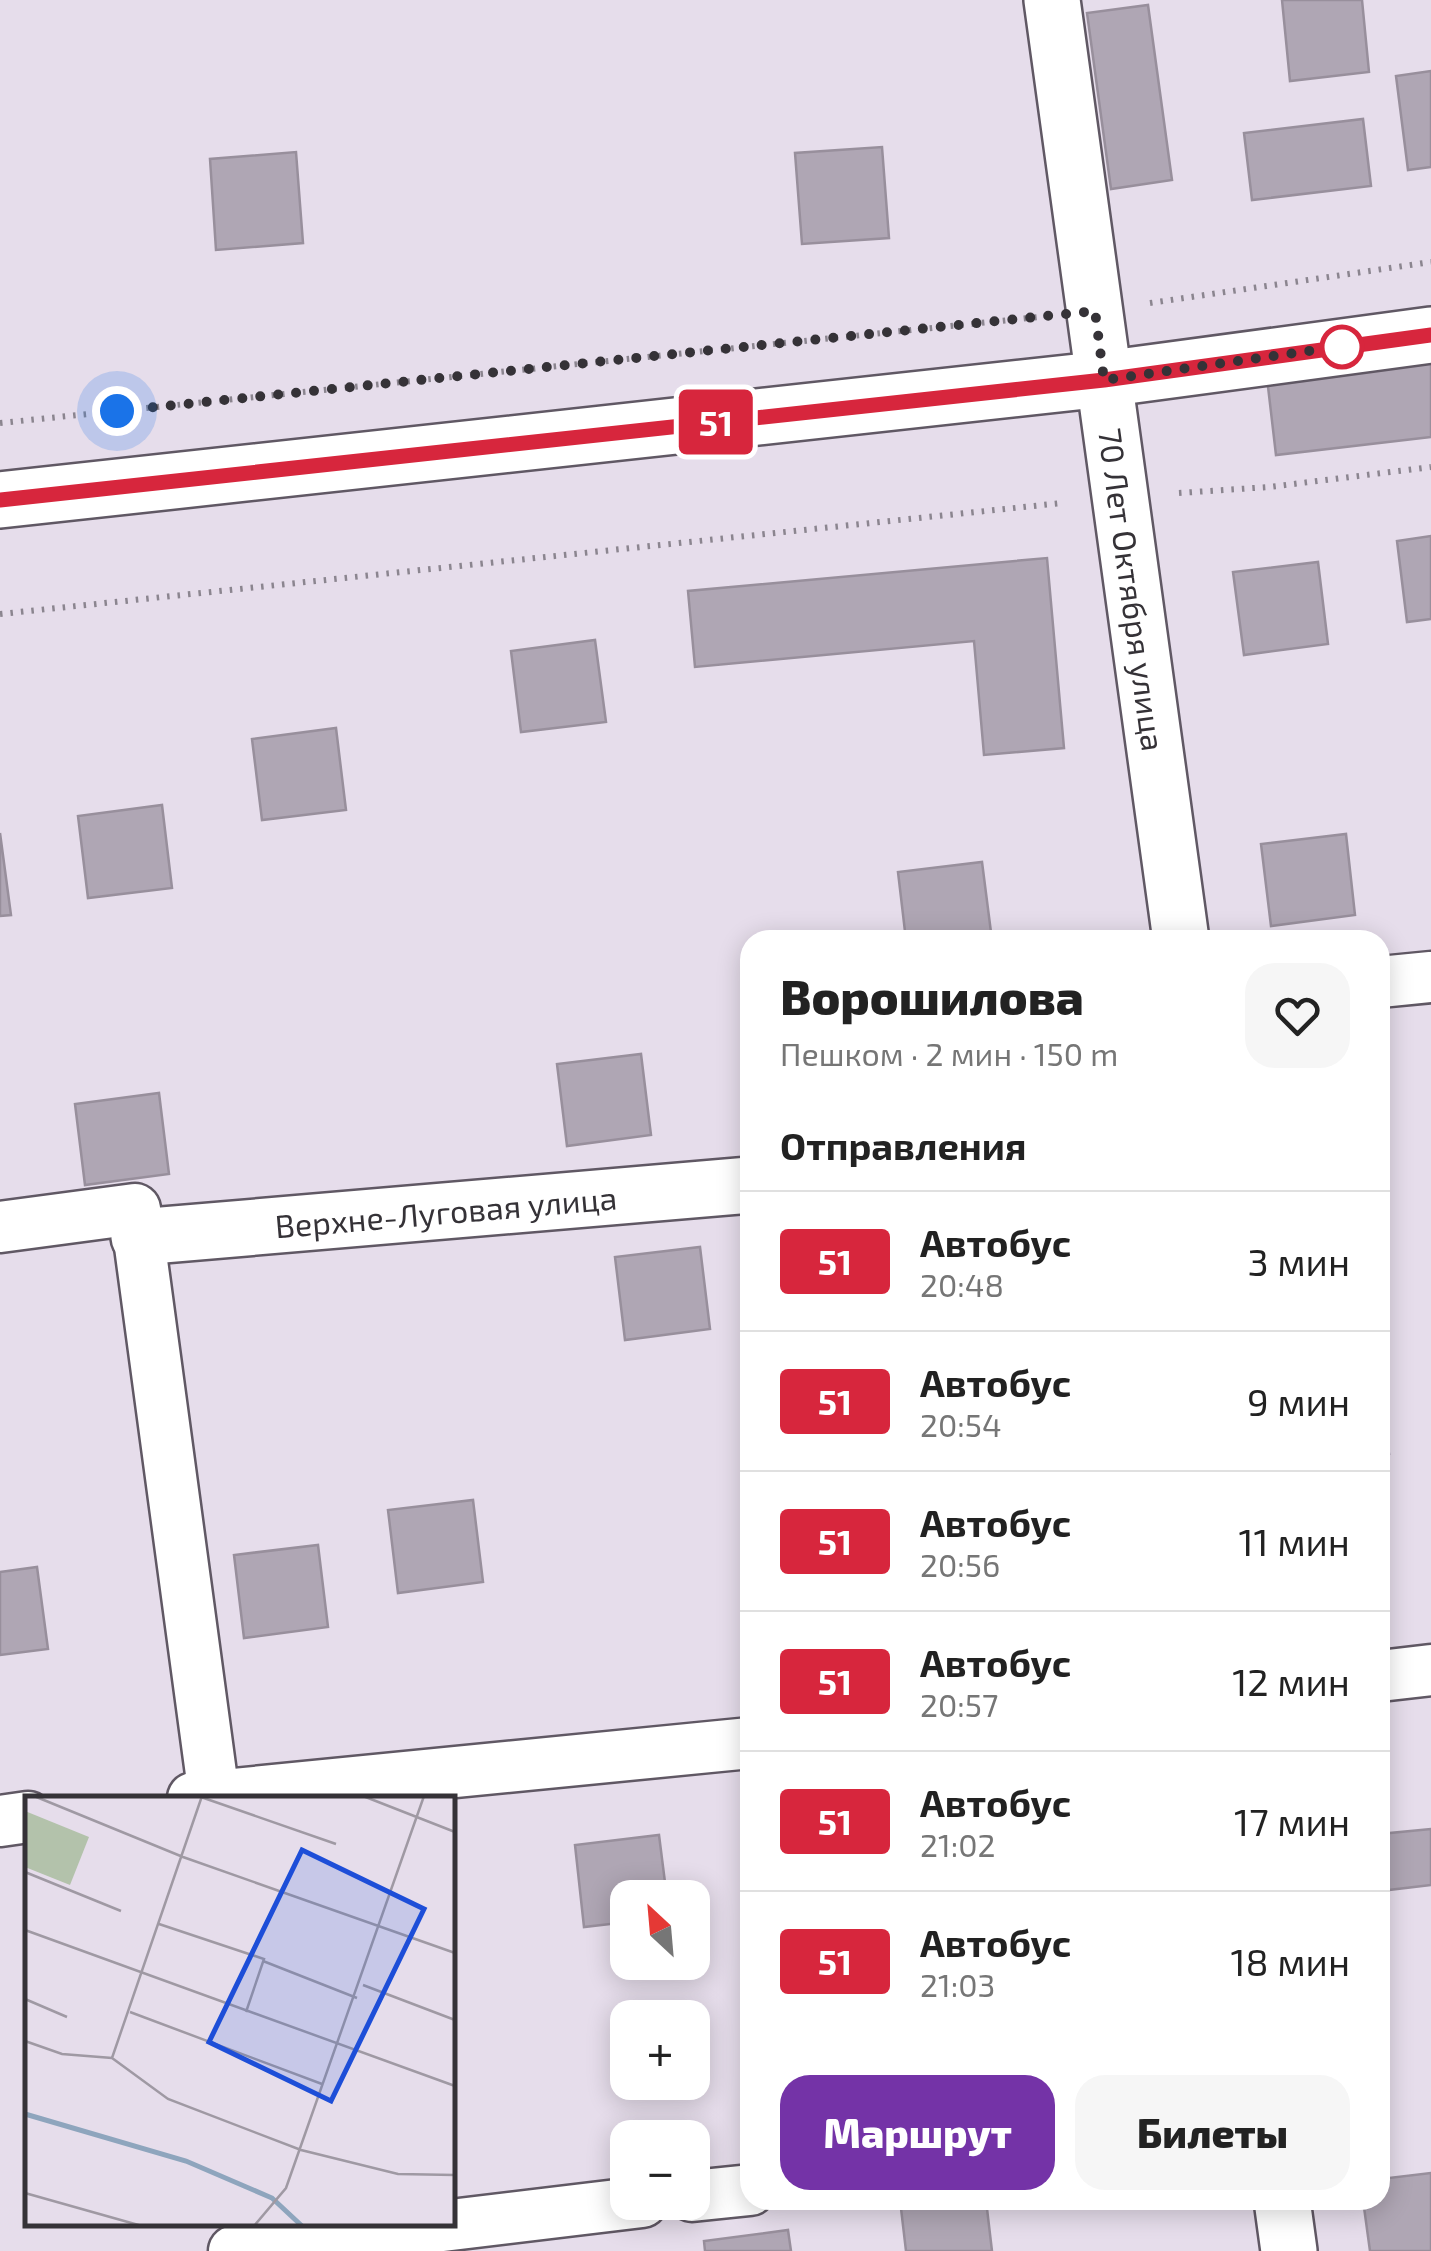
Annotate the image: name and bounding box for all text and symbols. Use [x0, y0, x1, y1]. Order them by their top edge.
unlabelled marker [1321, 326, 1363, 368]
your location [92, 386, 142, 436]
line badge: 51 [671, 390, 761, 454]
text: 51 [699, 401, 733, 443]
street label: 70 Лет Октября улица [1092, 426, 1174, 753]
button: heart [1245, 963, 1350, 1068]
text: Ворошилова [780, 967, 1084, 1025]
text: Пешком · 2 мин · 150 m [780, 1034, 1118, 1072]
text: Отправления [780, 1122, 1027, 1168]
street label: Верхне-Луговая улица [273, 1177, 618, 1244]
text: Автобус [920, 1219, 1071, 1265]
text: 3 мин [1248, 1238, 1350, 1284]
text: 51 [818, 1240, 852, 1282]
text: 20:48 [920, 1265, 1004, 1303]
text: Автобус [920, 1359, 1071, 1405]
text: 9 мин [1247, 1378, 1350, 1424]
text: 51 [818, 1380, 852, 1422]
text: 20:54 [920, 1405, 1002, 1443]
text: Автобус [920, 1499, 1071, 1545]
text: 11 мин [1238, 1518, 1350, 1564]
text: 51 [818, 1520, 852, 1562]
text: 20:56 [920, 1545, 1000, 1583]
text: Автобус [920, 1639, 1071, 1685]
text: 12 мин [1232, 1658, 1350, 1704]
text: 51 [818, 1660, 852, 1702]
text: 20:57 [920, 1685, 998, 1723]
text: Автобус [920, 1779, 1071, 1825]
inset map [25, 1796, 455, 2226]
text: 17 мин [1234, 1798, 1350, 1844]
text: 51 [818, 1800, 852, 1842]
text: 21:02 [920, 1825, 996, 1863]
north arrow [610, 1880, 710, 1980]
map controls [610, 1880, 710, 2220]
text: Автобус [920, 1919, 1071, 1965]
text: 18 мин [1230, 1938, 1350, 1984]
text: 51 [818, 1940, 852, 1982]
text: 21:03 [920, 1965, 995, 2003]
button: + [610, 2000, 710, 2100]
button: Маршрут [780, 2075, 1055, 2190]
button: Билеты [1075, 2075, 1350, 2190]
button: − [610, 2120, 710, 2220]

